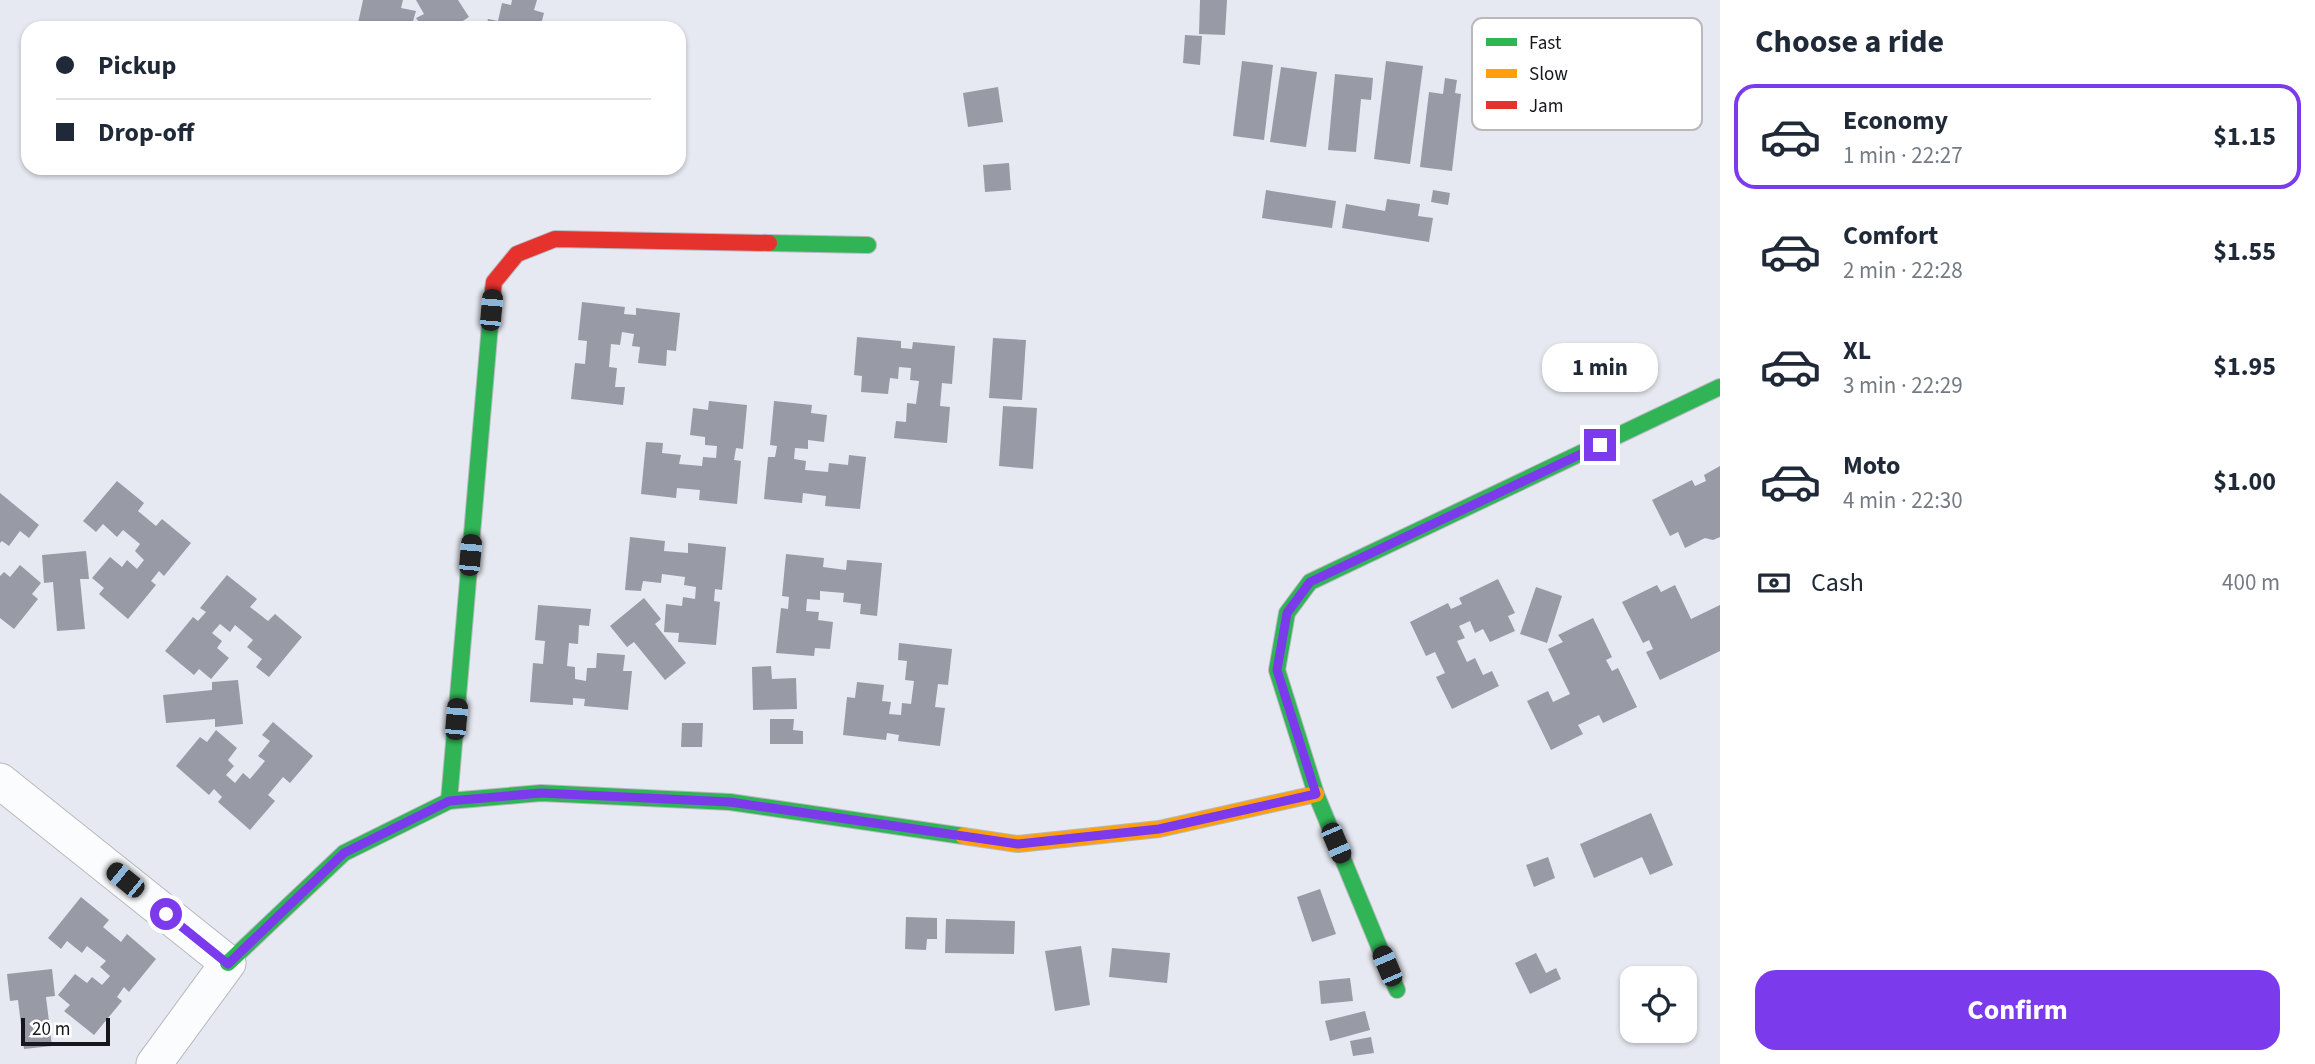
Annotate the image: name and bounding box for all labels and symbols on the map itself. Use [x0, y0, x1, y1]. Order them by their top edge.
legend [1472, 18, 1702, 130]
text: Fast [1529, 30, 1562, 57]
text: Slow [1529, 61, 1568, 88]
text: Jam [1529, 93, 1563, 120]
car [479, 288, 504, 332]
callout: 1 min [1542, 344, 1658, 392]
route end [1584, 429, 1616, 461]
car [458, 533, 483, 577]
car [444, 697, 469, 741]
car [1319, 820, 1354, 866]
car [103, 859, 148, 901]
route start [150, 898, 182, 930]
car [1370, 943, 1405, 989]
scale bar [21, 1015, 110, 1047]

